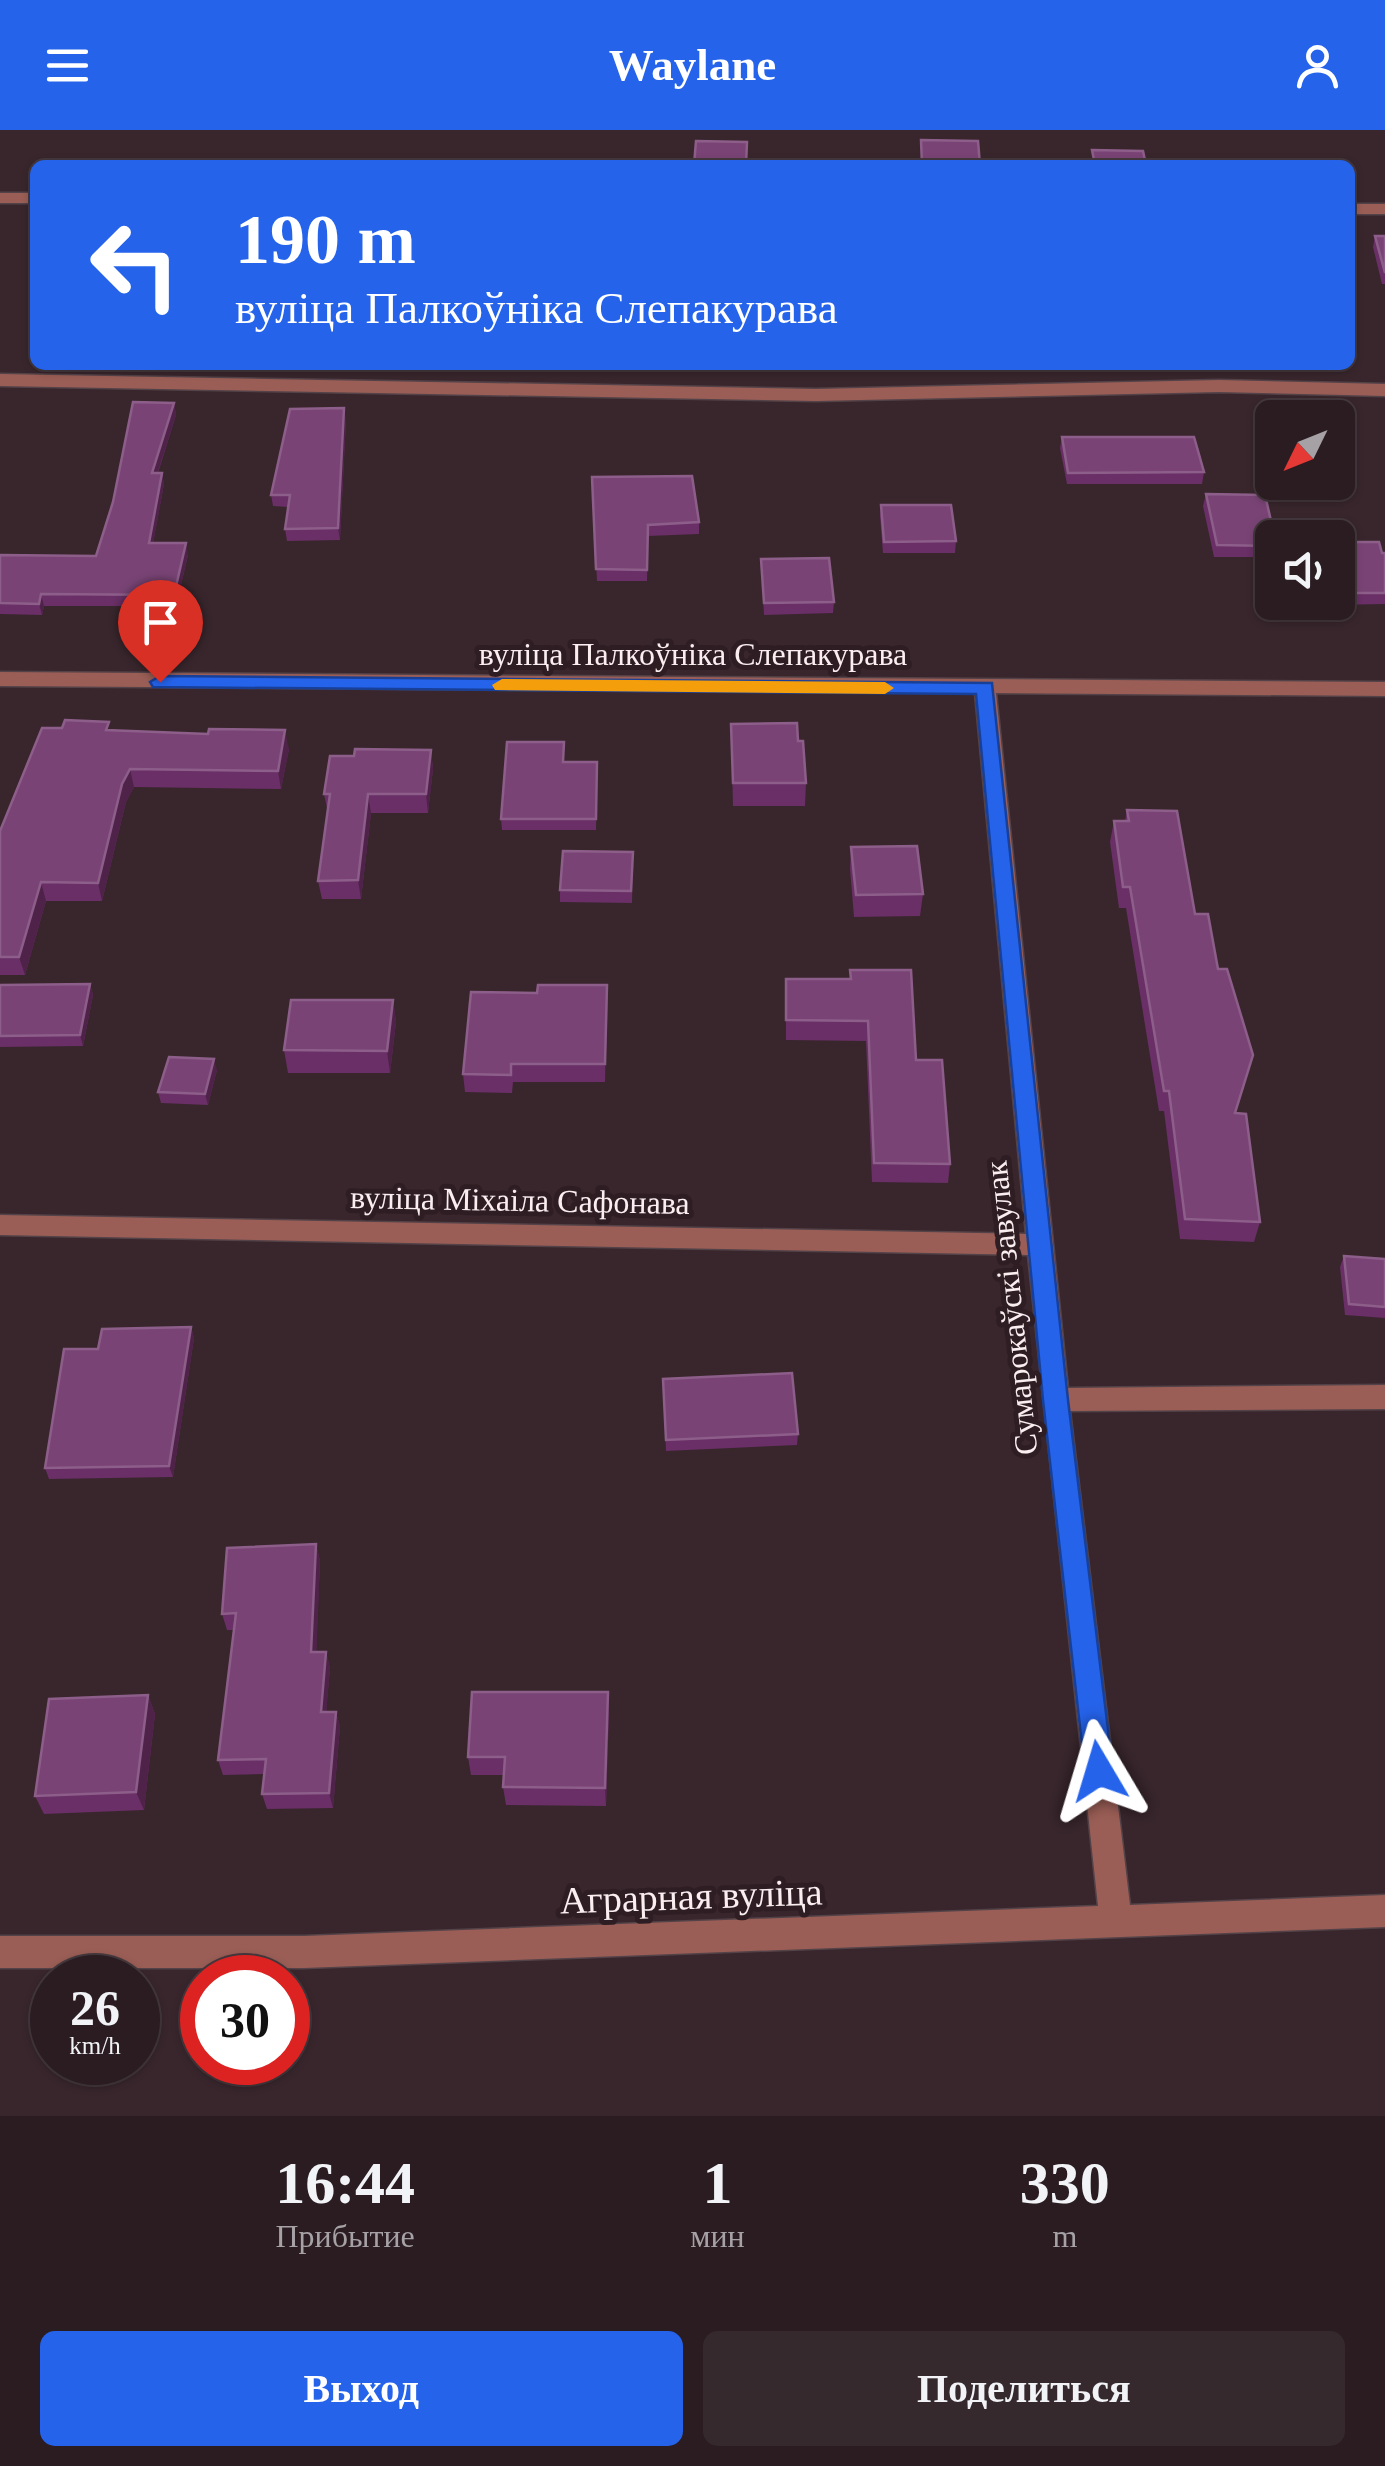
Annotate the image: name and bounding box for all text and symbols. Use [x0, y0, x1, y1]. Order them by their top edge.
icon: menu [40, 38, 95, 93]
icon: person [1290, 38, 1345, 93]
text: Waylane [609, 40, 776, 90]
icon: left [70, 200, 200, 330]
text: 190 m [235, 201, 416, 278]
text: вуліца Палкоўніка Слепакурава [235, 283, 838, 333]
north arrow [1255, 400, 1355, 500]
map controls [1255, 400, 1355, 620]
button: sound [1255, 520, 1355, 620]
pin [118, 580, 203, 683]
icon: arrive [133, 595, 188, 650]
street label: вуліца Палкоўніка Слепакурава [479, 636, 907, 672]
street label: Сумарокаўскі завулак [978, 1159, 1044, 1457]
street label: вуліца Міхаіла Сафонава [350, 1179, 690, 1221]
position arrow [1047, 1719, 1151, 1823]
street label: Аграрная вуліца [559, 1870, 823, 1922]
speed limit sign: 30 [180, 1955, 310, 2085]
text: 26 [70, 1980, 120, 2036]
text: km/h [69, 2032, 121, 2059]
text: 16:44 [275, 2150, 415, 2216]
text: 1 [702, 2150, 732, 2216]
text: 330 [1020, 2150, 1110, 2216]
text: Прибытие [275, 2218, 415, 2254]
text: мин [690, 2218, 745, 2254]
text: m [1052, 2218, 1077, 2254]
button: Выход [40, 2331, 683, 2446]
button: Поделиться [703, 2331, 1345, 2446]

